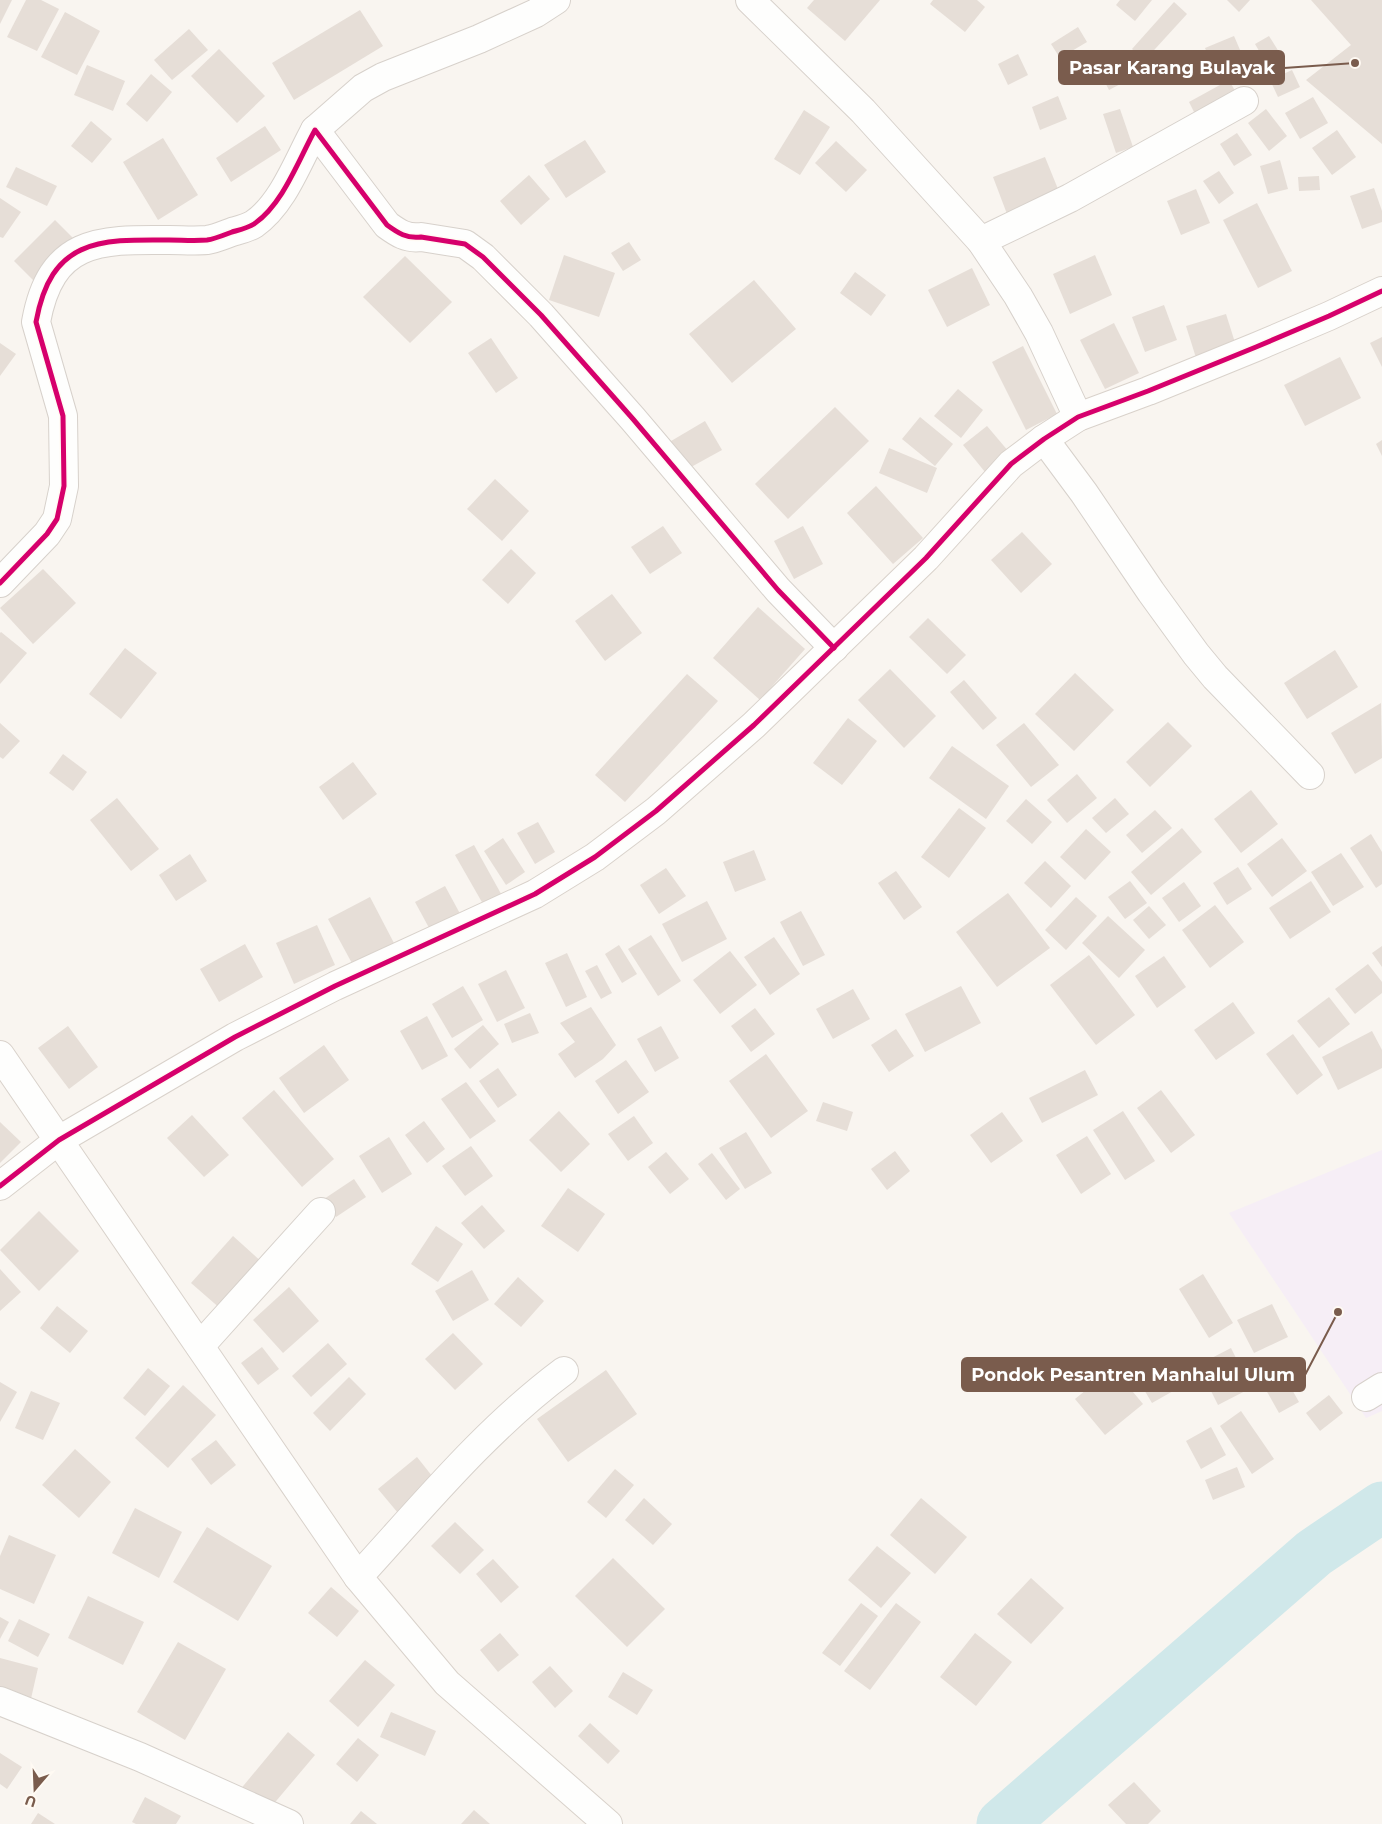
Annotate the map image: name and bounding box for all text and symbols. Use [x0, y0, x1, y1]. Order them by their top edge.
callout: Pasar Karang Bulayak [1059, 51, 1284, 84]
text: Pasar Karang Bulayak [1069, 57, 1275, 79]
callout: Pondok Pesantren Manhalul Ulum [962, 1358, 1305, 1391]
text: Pondok Pesantren Manhalul Ulum [971, 1364, 1295, 1386]
north arrow [10, 1764, 60, 1814]
text: U [23, 1791, 39, 1812]

